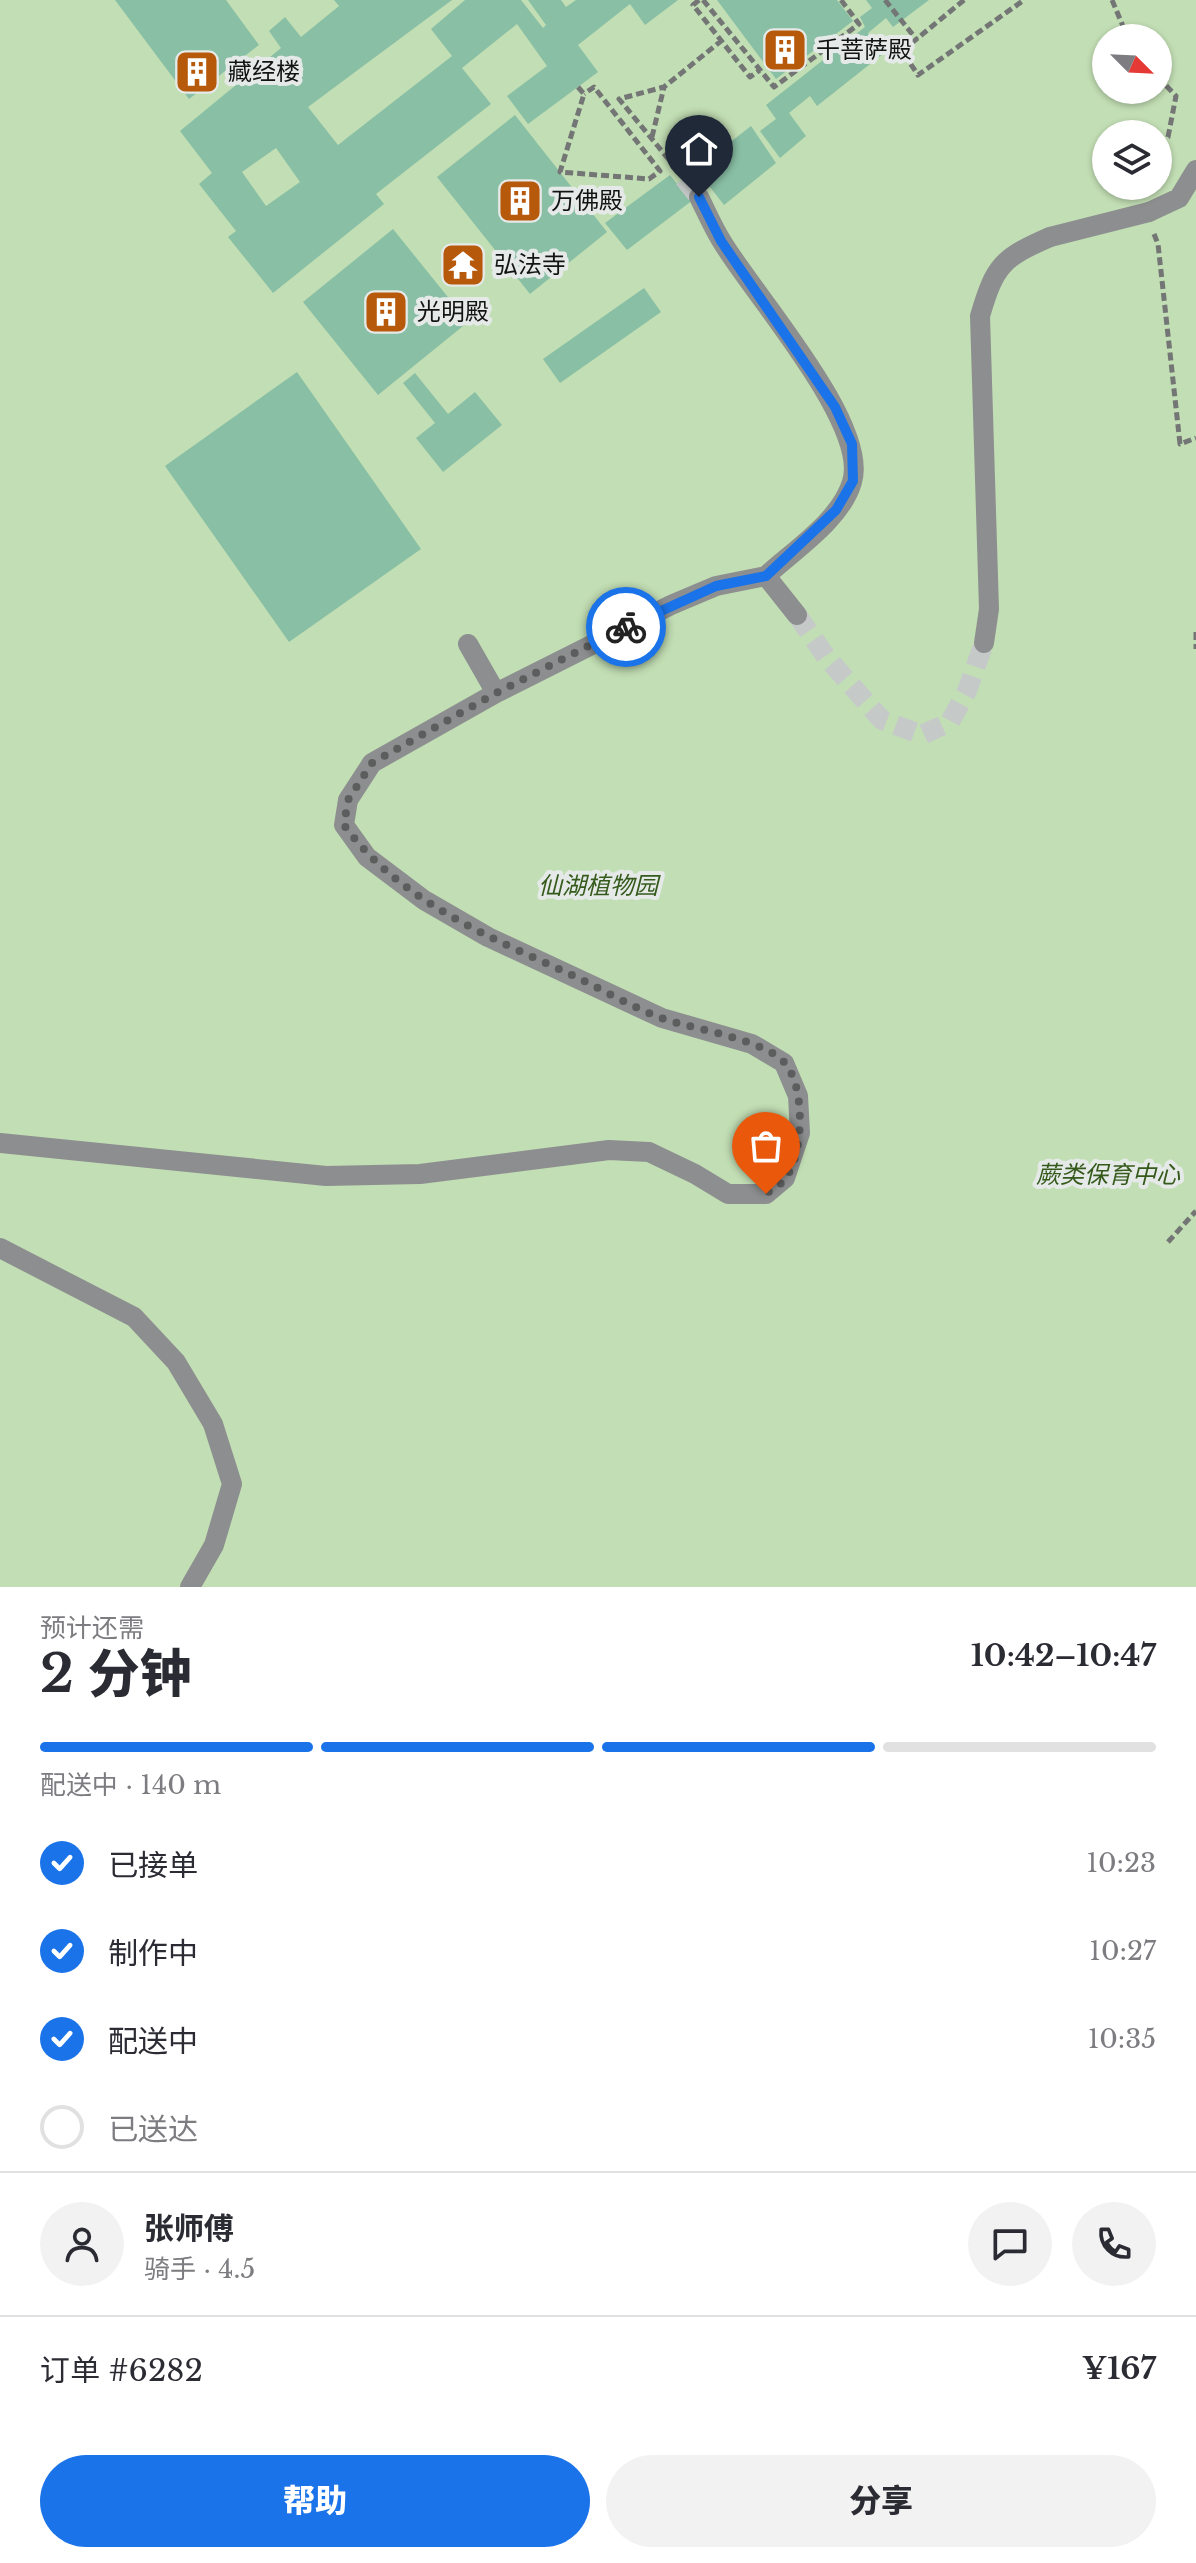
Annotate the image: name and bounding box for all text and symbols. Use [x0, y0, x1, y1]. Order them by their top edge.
north arrow [1092, 24, 1172, 104]
map controls [1092, 24, 1172, 200]
building icon: 千菩萨殿 [761, 26, 809, 74]
place label: 千菩萨殿 [816, 35, 912, 64]
building icon: 藏经楼 [173, 48, 221, 96]
place label: 藏经楼 [228, 57, 300, 86]
pin [665, 115, 733, 197]
button: layers [1092, 120, 1172, 200]
icon: home [677, 127, 721, 171]
building icon: 万佛殿 [496, 177, 544, 225]
place label: 万佛殿 [551, 186, 623, 215]
temple icon: 弘法寺 [439, 241, 487, 289]
place label: 弘法寺 [494, 250, 566, 279]
building icon: 光明殿 [362, 288, 410, 336]
place label: 光明殿 [417, 297, 489, 326]
courier [586, 587, 666, 667]
icon: bike [604, 605, 648, 649]
park label: 仙湖植物园 [538, 871, 661, 900]
pin [732, 1112, 800, 1194]
icon: bag [744, 1124, 788, 1168]
park label: 蕨类保育中心 [1036, 1160, 1181, 1189]
text: 预计还需 [40, 1612, 144, 1644]
text: 10:42–10:47 [971, 1637, 1156, 1674]
text: 2 分钟 [40, 1642, 192, 1706]
text: 配送中 · 140 m [40, 1769, 221, 1801]
icon: check [40, 1841, 84, 1885]
text: 已接单 [108, 1847, 198, 1884]
text: 10:23 [1086, 1847, 1156, 1879]
icon: check [40, 1929, 84, 1973]
text: 制作中 [108, 1935, 198, 1972]
text: 10:27 [1089, 1935, 1156, 1967]
icon: check [40, 2017, 84, 2061]
text: 配送中 [108, 2023, 198, 2060]
text: 10:35 [1088, 2023, 1156, 2055]
text: 已送达 [108, 2111, 198, 2148]
button: person [40, 2202, 124, 2286]
button: chat [968, 2202, 1052, 2286]
button: phone [1072, 2202, 1156, 2286]
text: 张师傅 [144, 2210, 234, 2247]
text: 骑手 · 4.5 [144, 2253, 255, 2285]
text: ¥167 [1082, 2350, 1156, 2387]
text: 订单 #6282 [40, 2352, 203, 2389]
button: 帮助 [40, 2455, 590, 2547]
button: 分享 [606, 2455, 1156, 2547]

